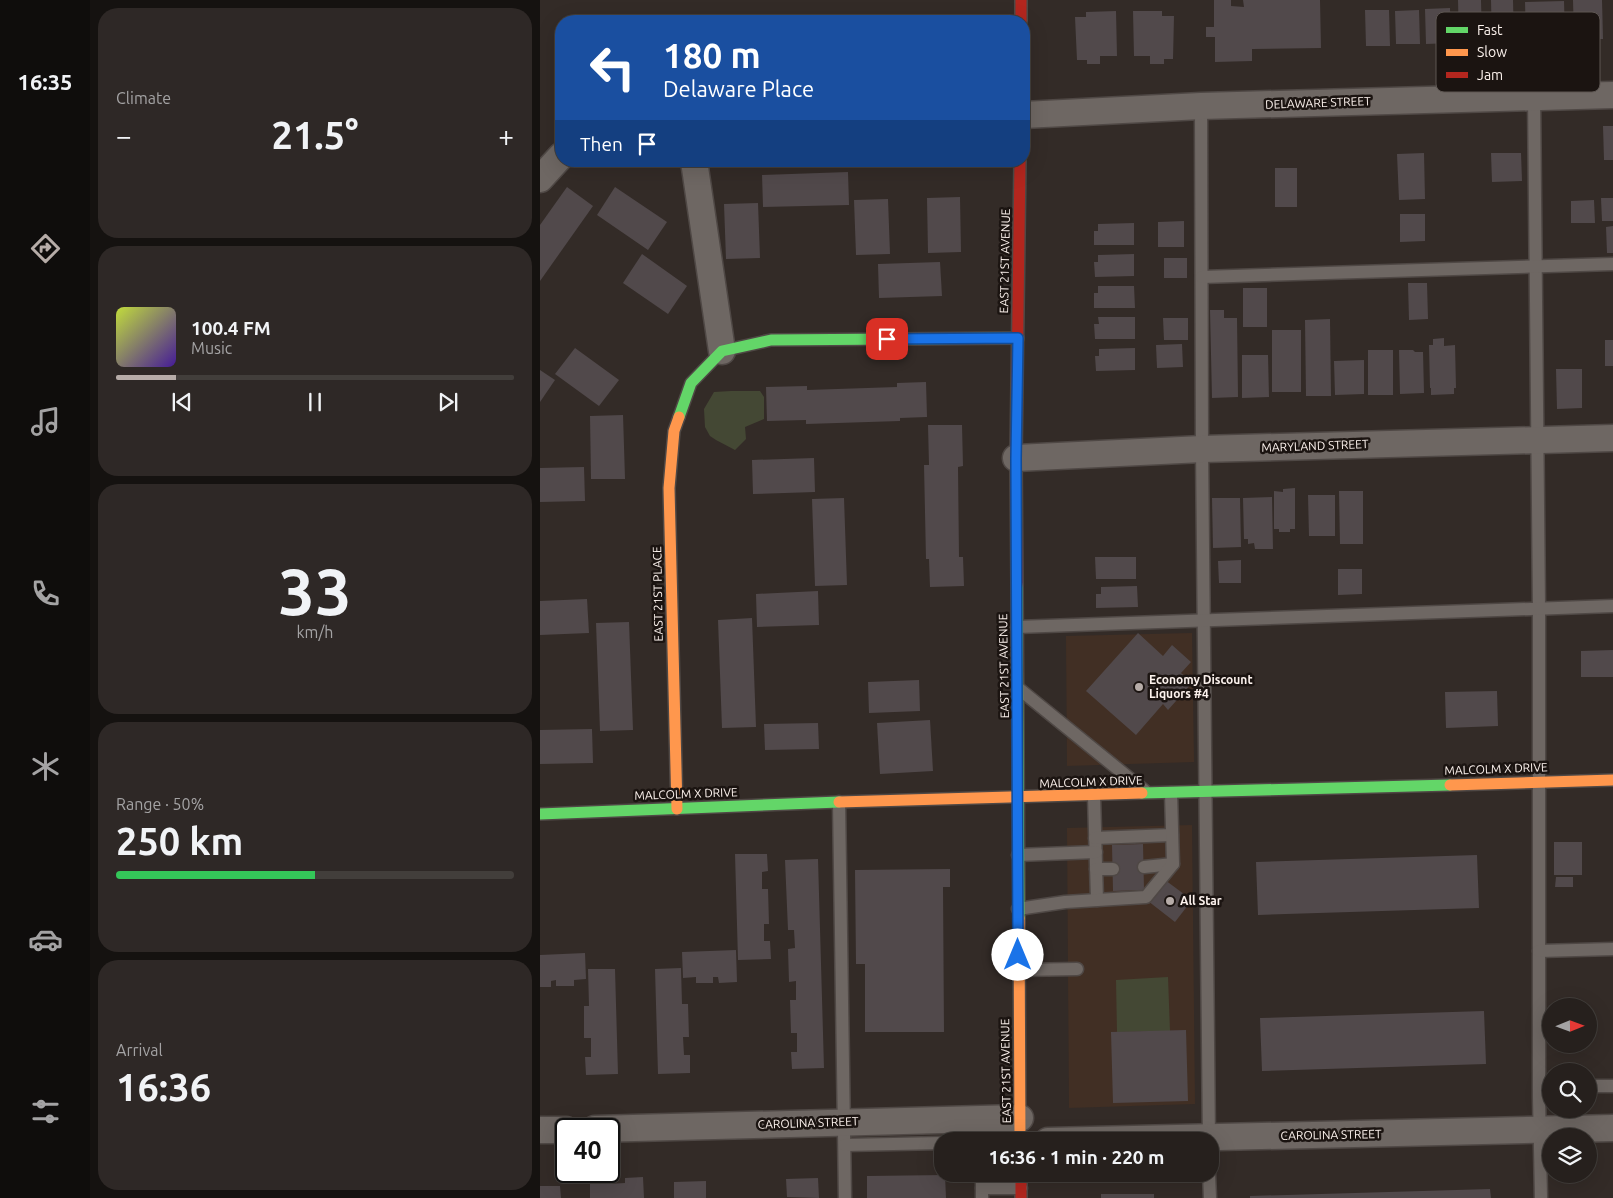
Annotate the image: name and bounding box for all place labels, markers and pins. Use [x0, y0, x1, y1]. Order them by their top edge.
pin [866, 318, 908, 360]
place label: Economy Discount Liquors #4 [1149, 673, 1253, 700]
marker: Economy Discount Liquors #4 [1133, 681, 1145, 693]
place label: All Star [1180, 894, 1222, 907]
marker: All Star [1164, 895, 1176, 907]

